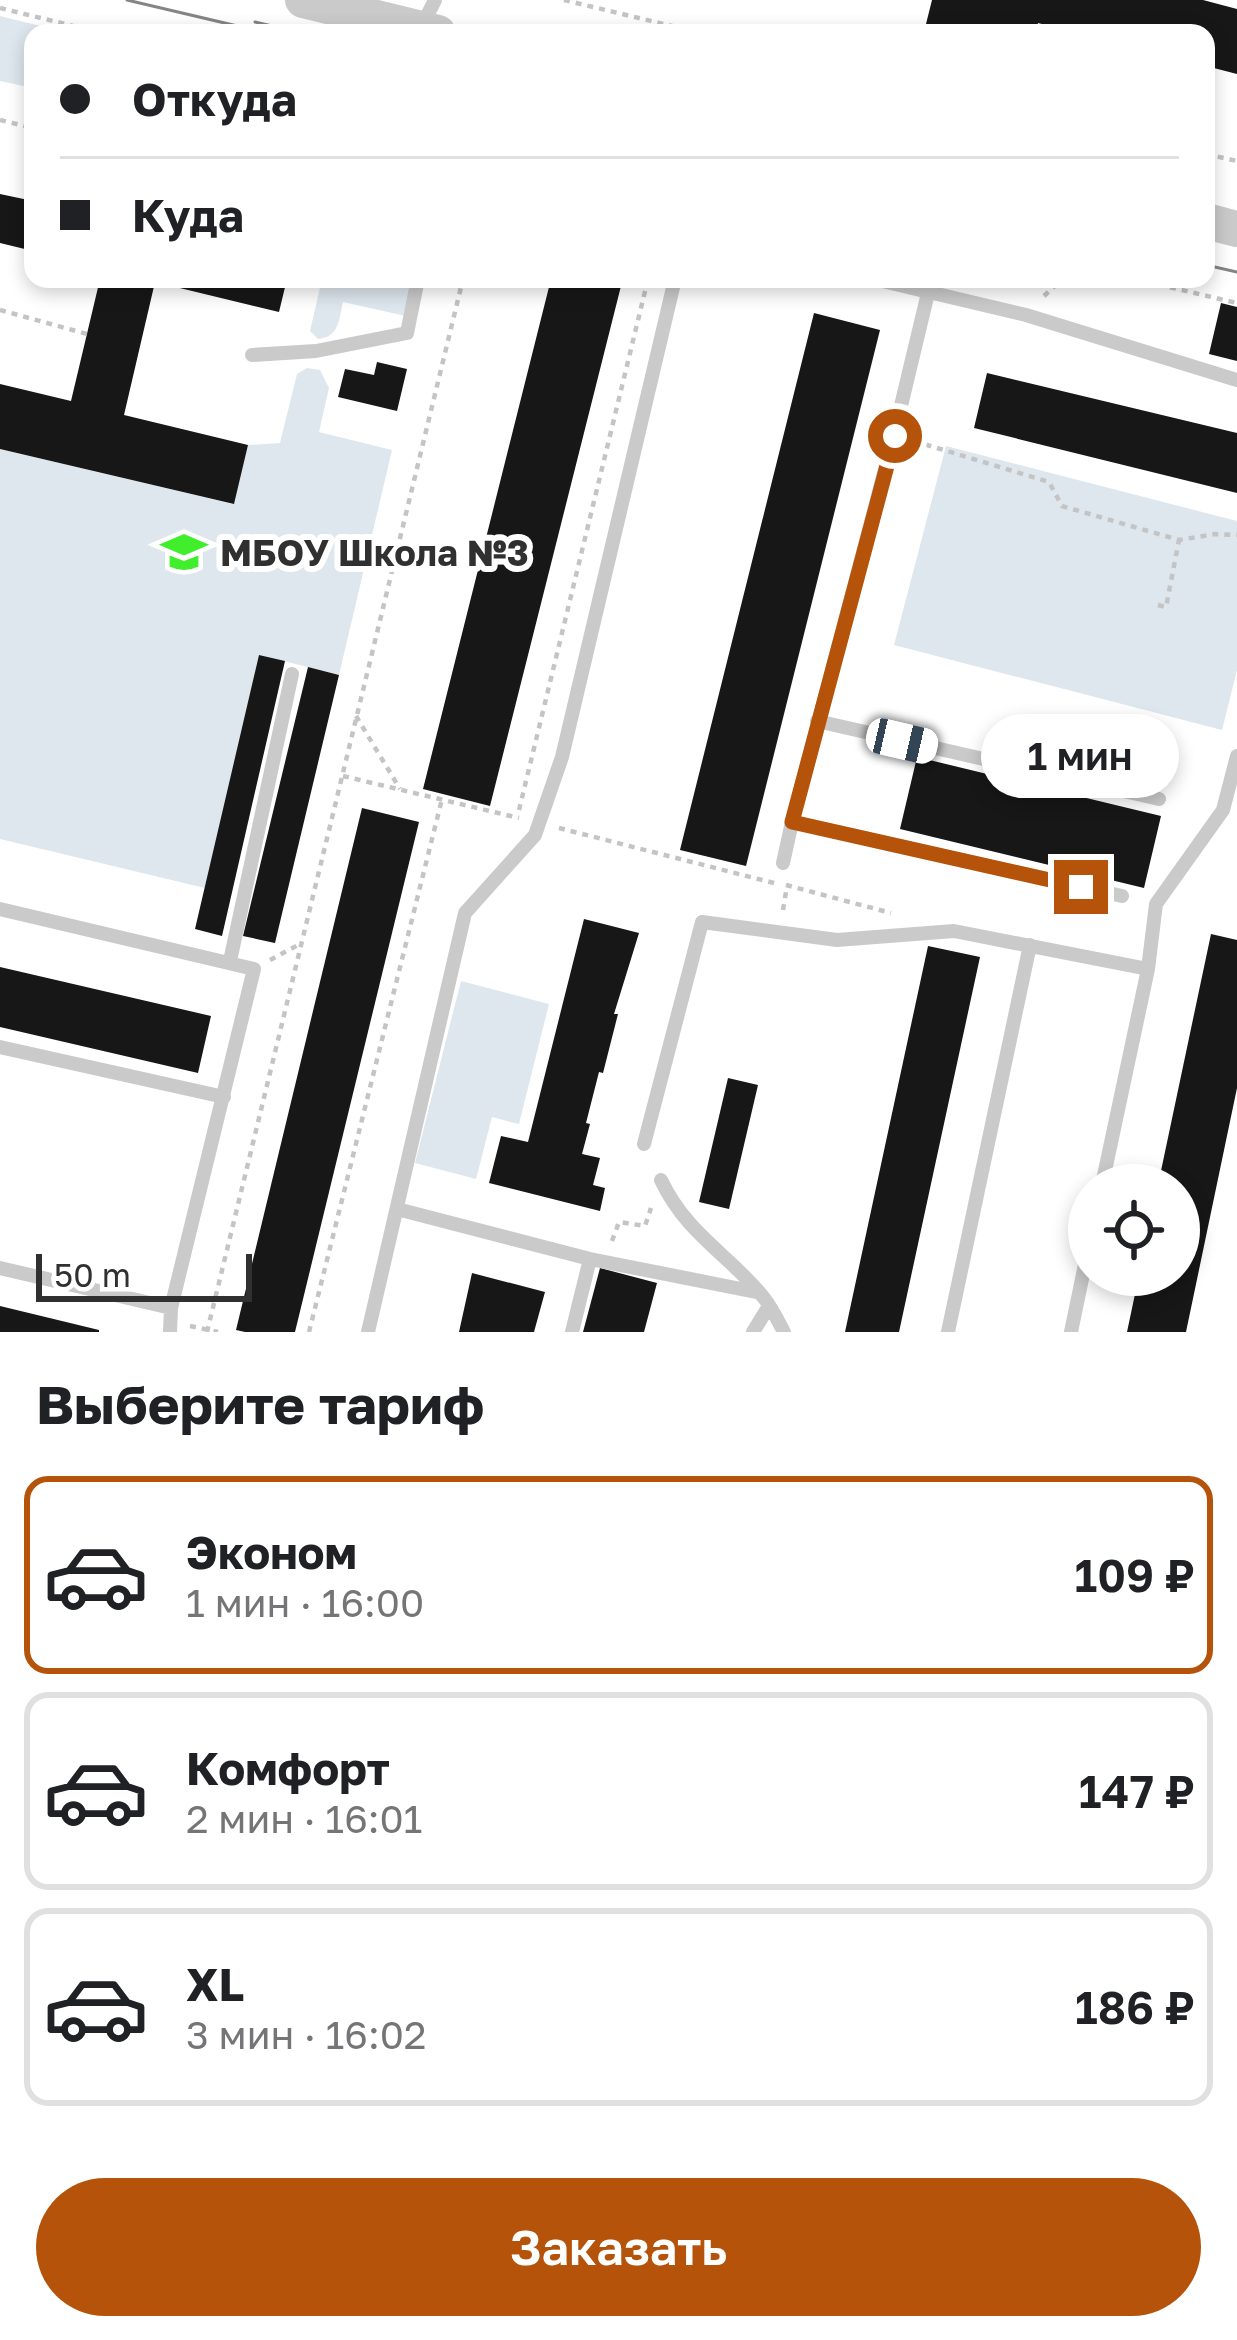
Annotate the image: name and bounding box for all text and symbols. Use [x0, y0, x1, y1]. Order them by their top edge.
text: Откуда [132, 72, 297, 126]
text: Куда [132, 188, 244, 242]
route start [868, 409, 922, 463]
school or university icon: МБОУ Школа №3 [159, 527, 209, 577]
place label: МБОУ Школа №3 [220, 531, 529, 574]
callout: 1 мин [982, 713, 1180, 797]
car [863, 715, 941, 767]
text: 1 мин [1027, 732, 1133, 779]
route end [1054, 860, 1108, 914]
map controls [1068, 1164, 1200, 1296]
button: locate [1068, 1164, 1200, 1296]
scale bar [36, 1248, 252, 1301]
text: 50 m [54, 1255, 131, 1294]
text: Выберите тариф [36, 1371, 484, 1436]
icon: car [42, 1521, 150, 1629]
text: Эконом [186, 1525, 357, 1579]
text: 109 ₽ [1075, 1548, 1195, 1602]
text: 1 мин · 16:00 [186, 1579, 424, 1626]
icon: car [42, 1737, 150, 1845]
text: Комфорт [186, 1741, 390, 1795]
text: 147 ₽ [1079, 1764, 1195, 1818]
text: 2 мин · 16:01 [186, 1795, 423, 1842]
icon: car [42, 1953, 150, 2061]
text: XL [186, 1957, 244, 2011]
text: 186 ₽ [1075, 1980, 1195, 2034]
text: 3 мин · 16:02 [186, 2011, 426, 2058]
button: Заказать [36, 2178, 1201, 2316]

